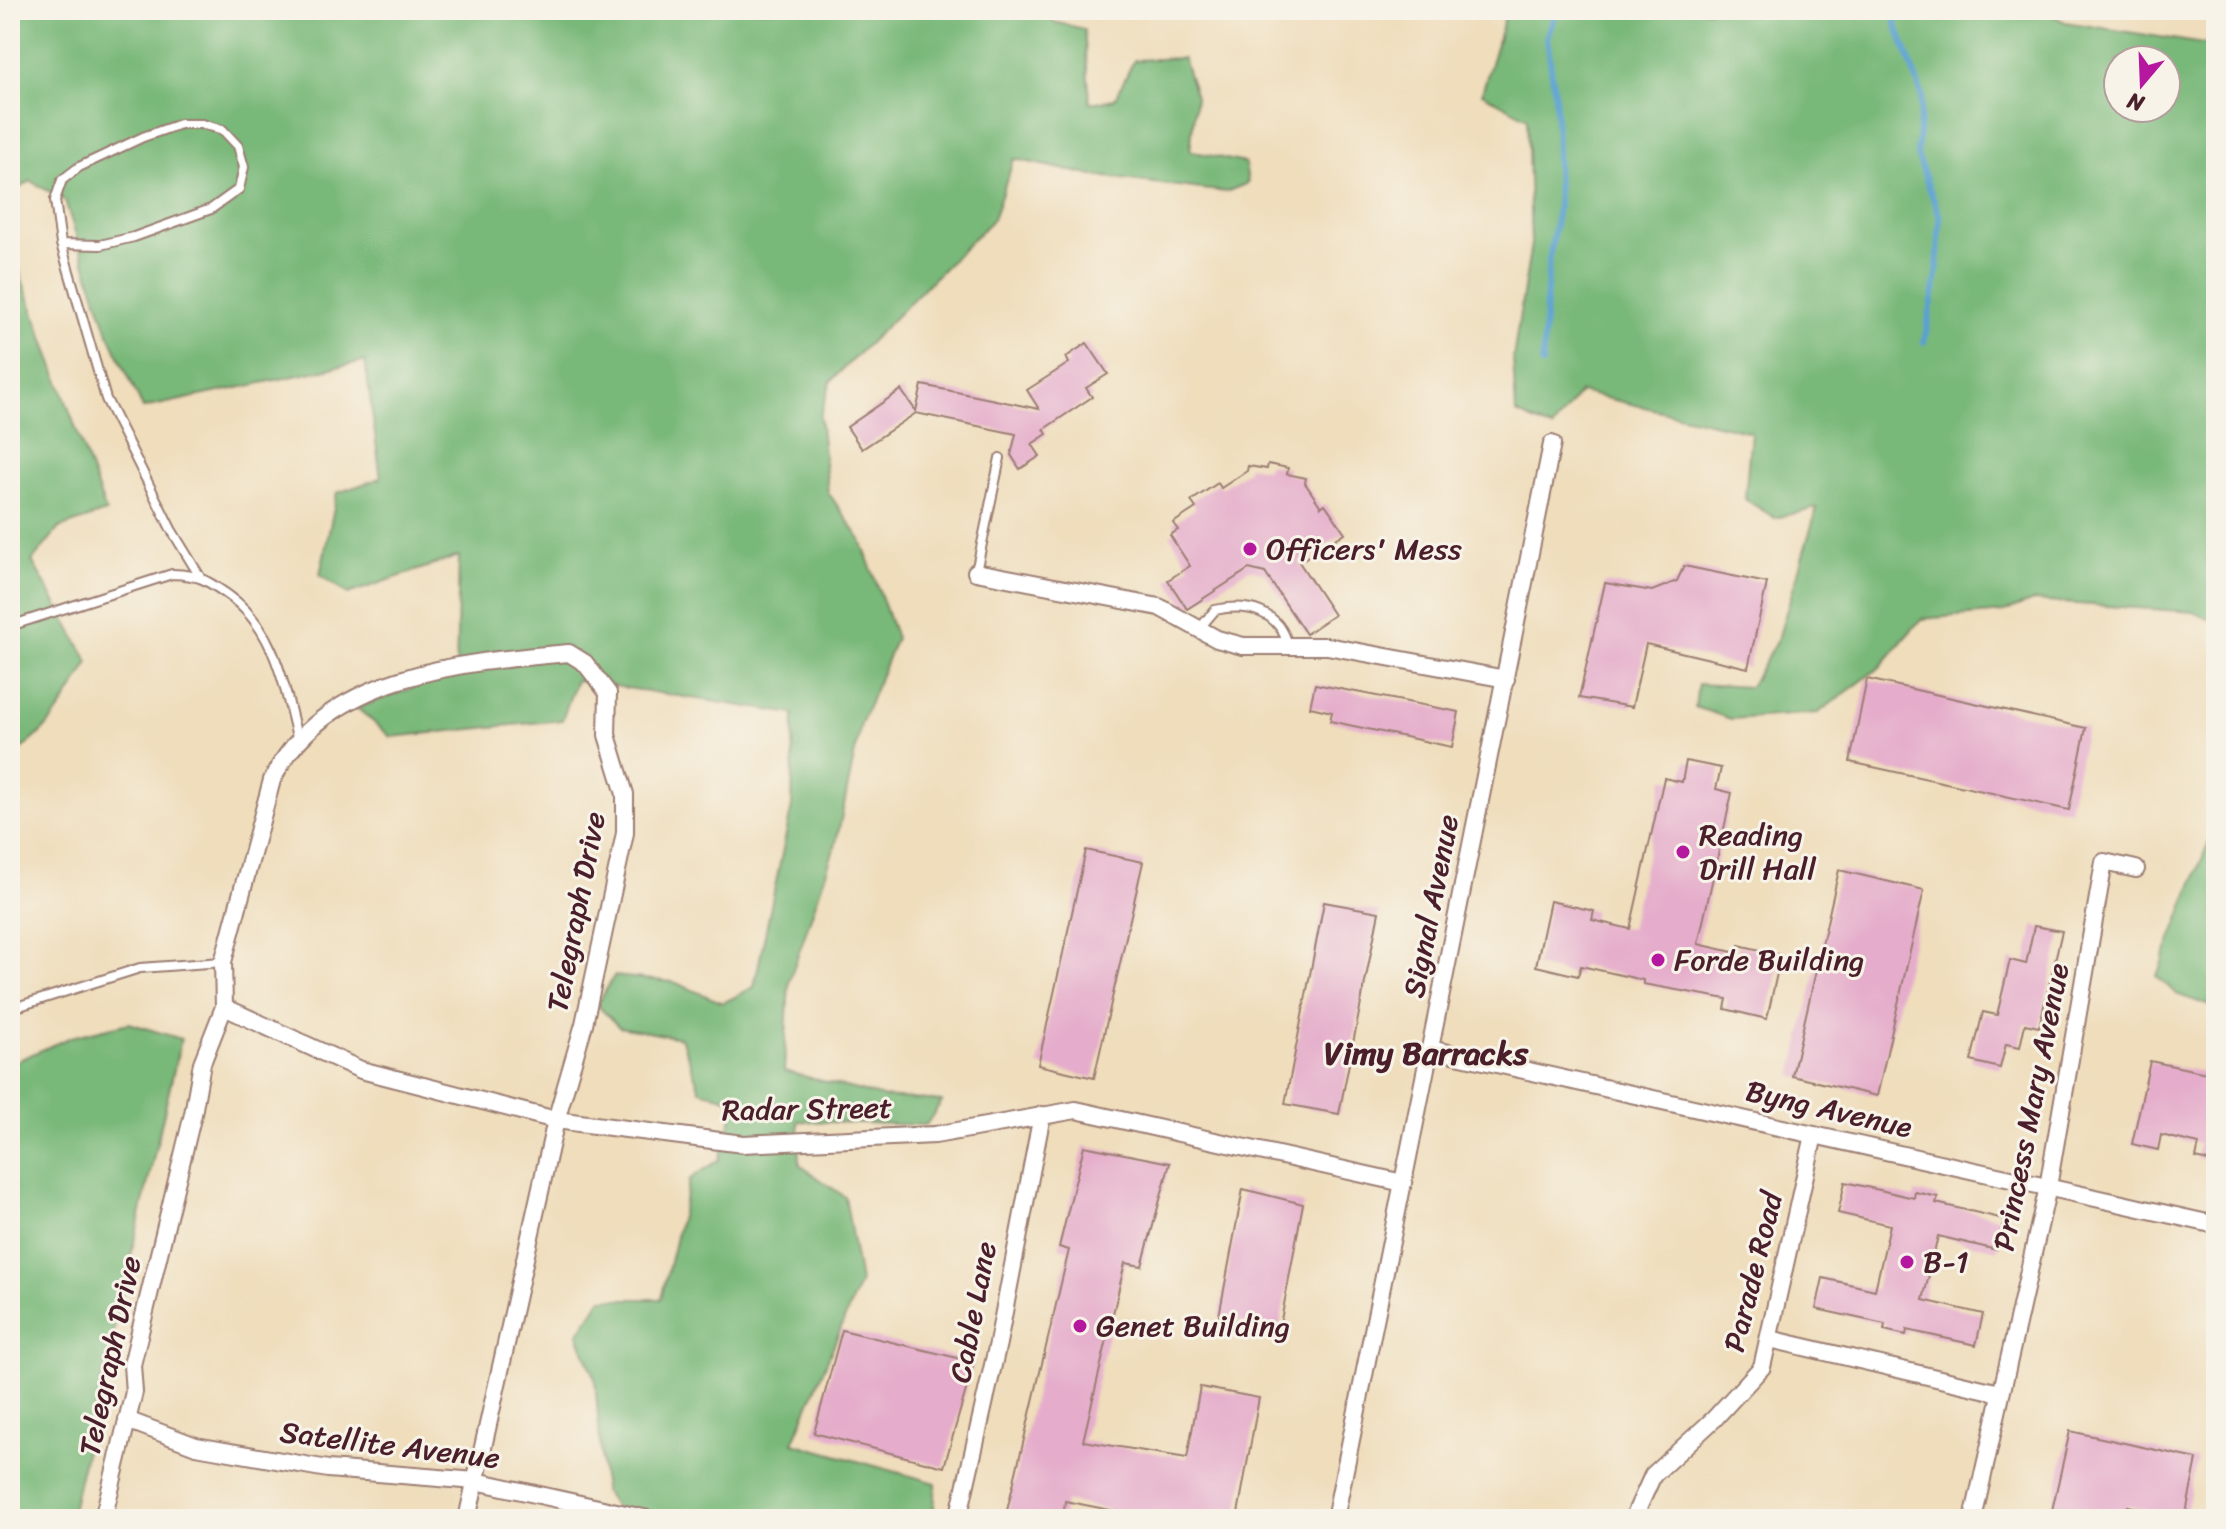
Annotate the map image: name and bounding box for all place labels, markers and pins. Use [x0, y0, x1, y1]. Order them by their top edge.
place label: Officers' Mess [1266, 522, 1462, 576]
marker: Officers' Mess [1241, 540, 1259, 558]
place label: Reading Drill Hall [1699, 808, 1817, 896]
marker: Reading Drill Hall [1674, 843, 1692, 861]
place label: Forde Building [1674, 933, 1864, 987]
marker: Forde Building [1649, 951, 1667, 969]
place label: B-1 [1923, 1235, 1969, 1289]
marker: B-1 [1898, 1253, 1916, 1271]
place label: Genet Building [1096, 1299, 1290, 1353]
marker: Genet Building [1071, 1317, 1089, 1335]

